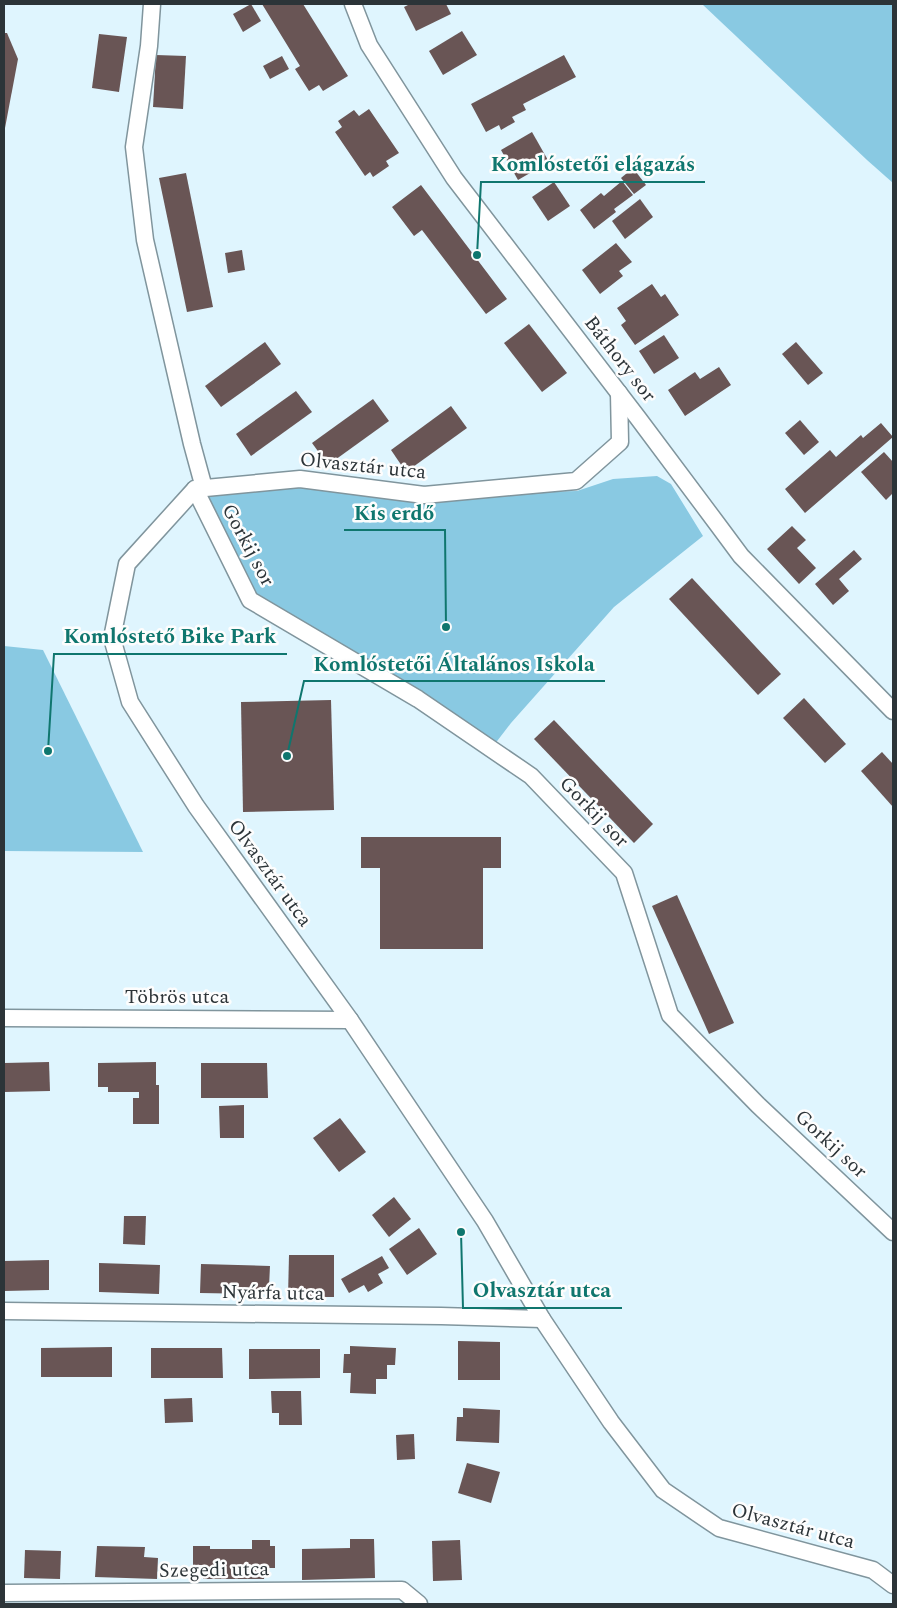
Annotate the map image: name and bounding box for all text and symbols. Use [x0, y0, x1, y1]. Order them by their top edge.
callout: Komlóstetői elágazás [481, 146, 705, 182]
text: Komlóstetői elágazás [491, 149, 695, 181]
street label: Báthory sor [577, 309, 663, 409]
street label: Olvasztár utca [298, 444, 428, 488]
callout: Kis erdő [344, 494, 445, 530]
street label: Gorkij sor [214, 498, 282, 592]
text: Kis erdő [354, 498, 434, 530]
callout: Komlóstető Bike Park [54, 618, 287, 654]
text: Komlóstető Bike Park [64, 621, 277, 653]
callout: Komlóstetői Általános Iskola [304, 645, 605, 681]
text: Komlóstetői Általános Iskola [313, 649, 595, 681]
street label: Gorkij sor [552, 769, 636, 855]
street label: Olvasztár utca [221, 813, 320, 933]
street label: Töbrös utca [125, 982, 229, 1012]
street label: Gorkij sor [788, 1102, 874, 1186]
callout: Olvasztár utca [463, 1272, 622, 1308]
text: Olvasztár utca [473, 1275, 611, 1307]
street label: Nyárfa utca [221, 1277, 325, 1309]
street label: Olvasztár utca [728, 1495, 858, 1557]
street label: Szegedi utca [159, 1554, 270, 1586]

